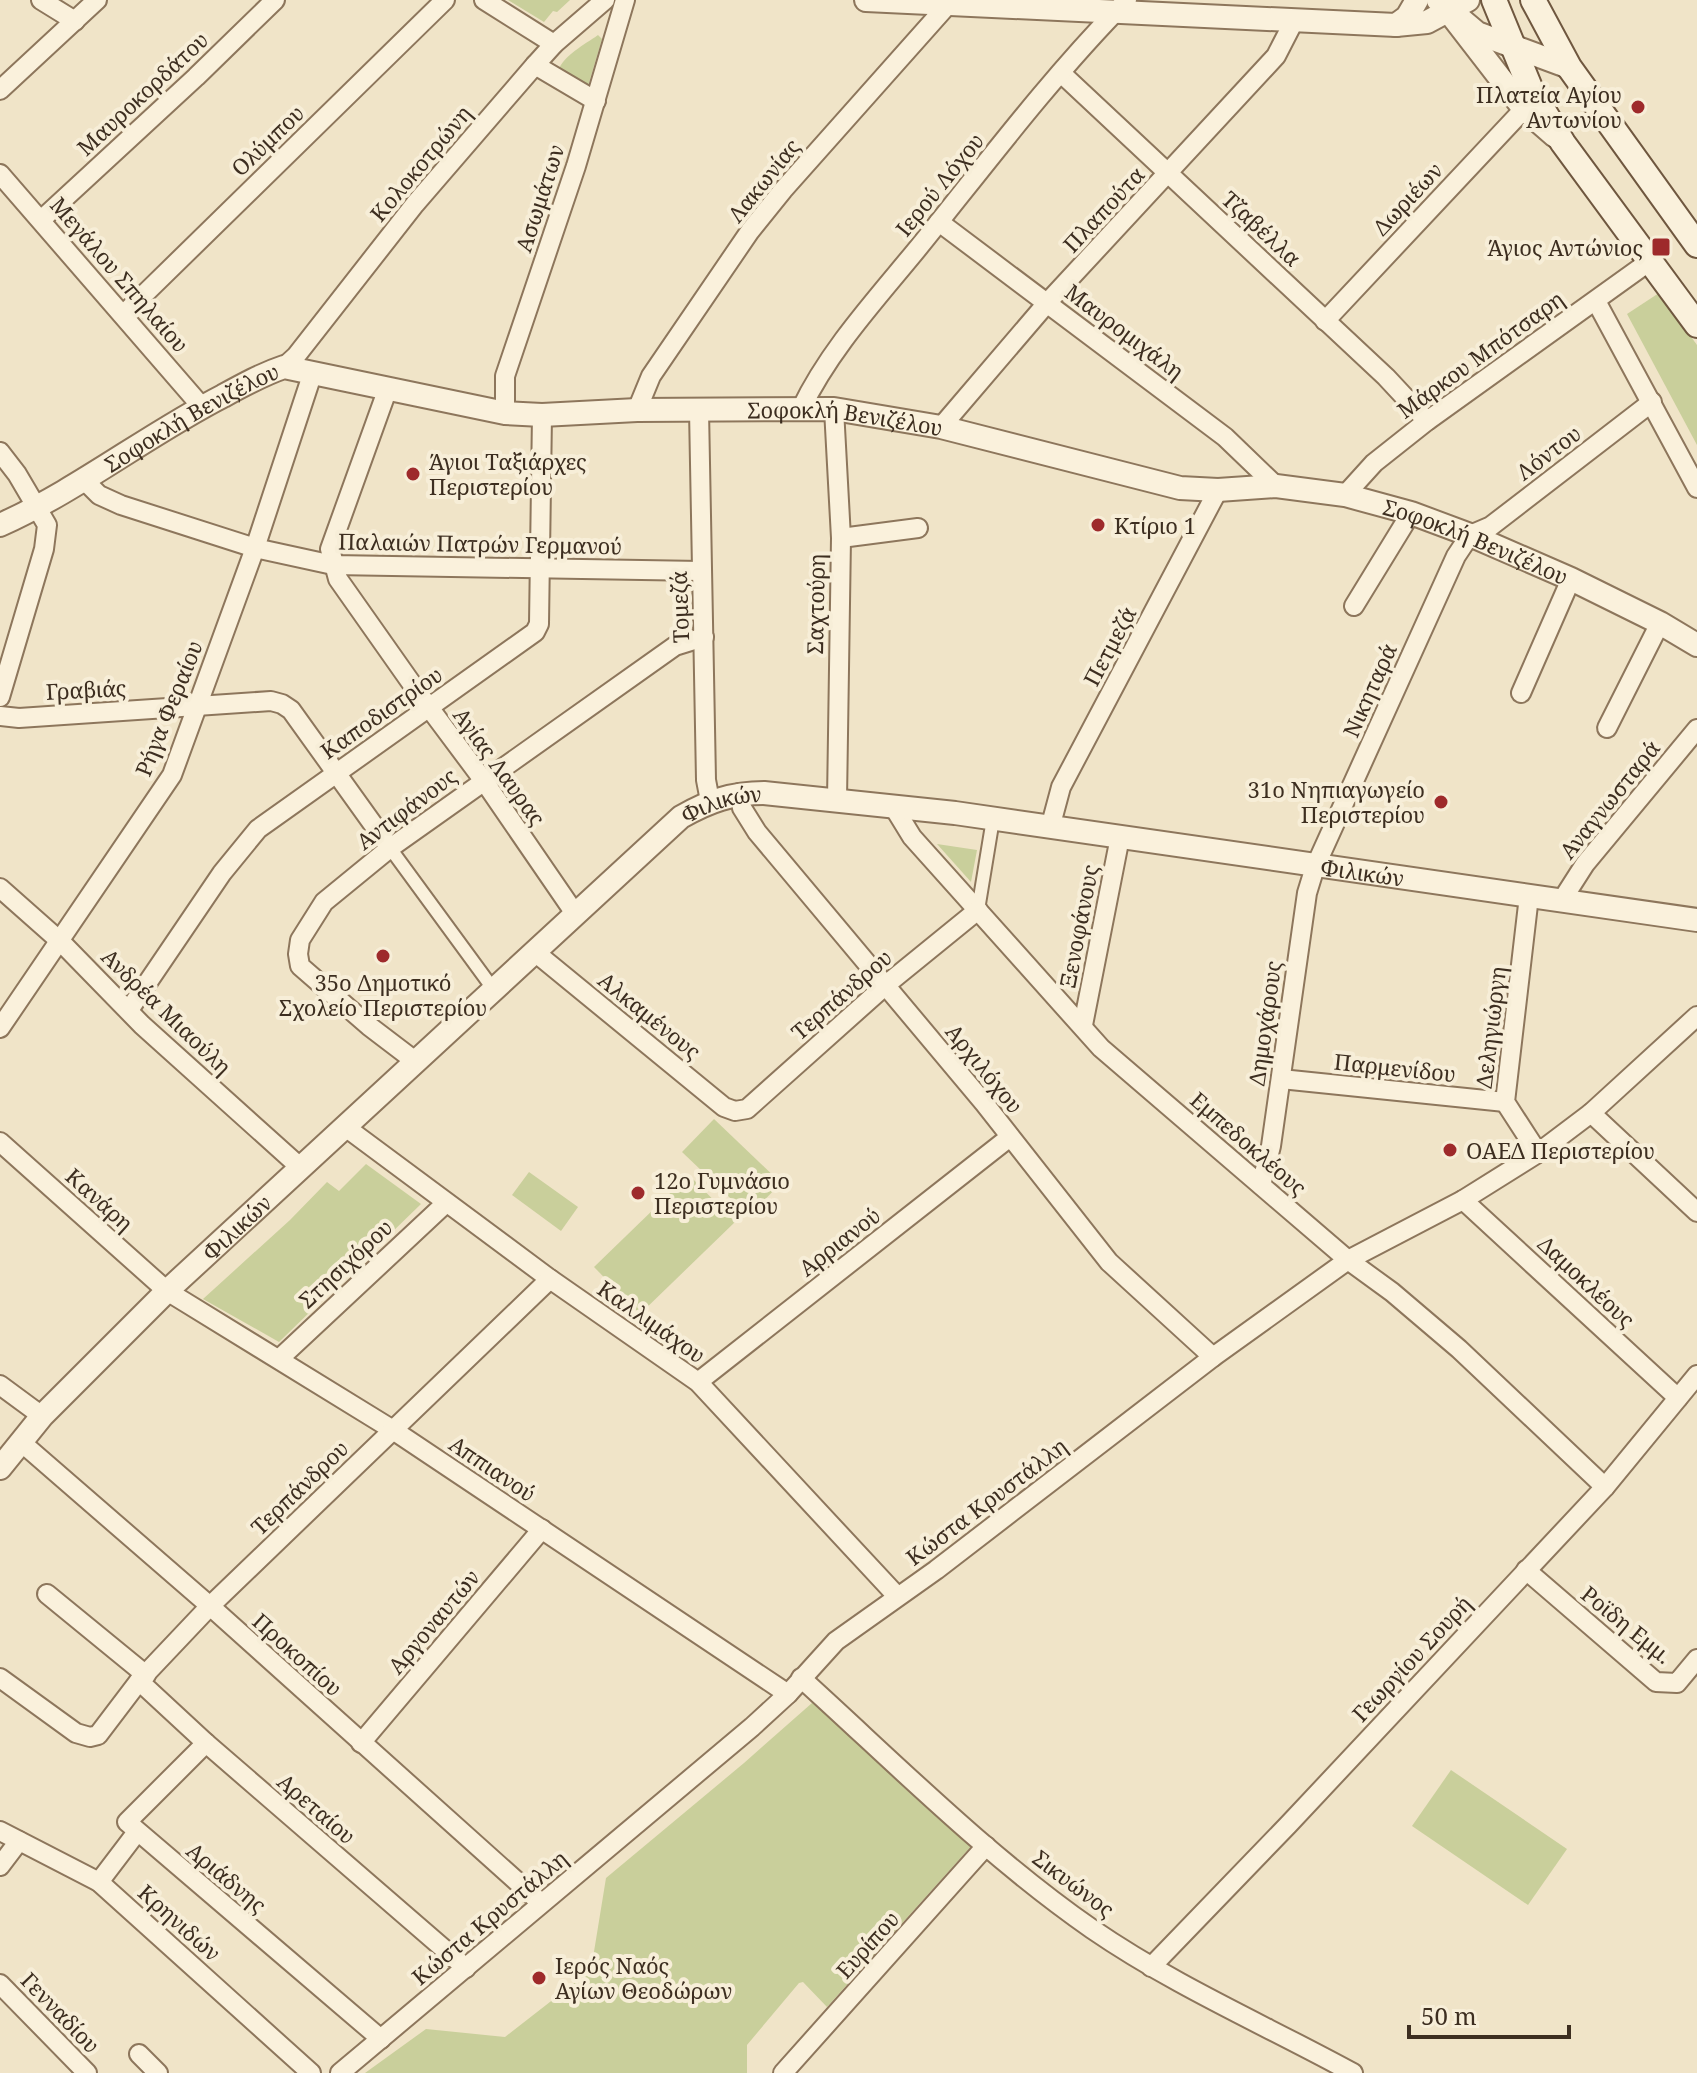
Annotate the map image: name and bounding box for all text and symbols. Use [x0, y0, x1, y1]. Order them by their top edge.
street label: Μαυροκορδάτου [70, 24, 214, 162]
place label: Πλατεία Αγίου Αντωνίου [1476, 79, 1622, 134]
street label: Ολύμπου [224, 98, 310, 182]
marker: Πλατεία Αγίου Αντωνίου [1629, 98, 1647, 116]
street label: Κολοκοτρώνη [363, 99, 477, 227]
street label: Ιερού Λόχου [888, 126, 990, 242]
street label: Λακωνίας [720, 132, 806, 228]
street label: Ασωμάτων [508, 140, 570, 256]
street label: Δωριέων [1365, 155, 1449, 241]
street label: Πλαπούτα [1056, 160, 1150, 258]
street label: Τζαβέλλα [1216, 184, 1308, 272]
street label: Μεγάλου Σπηλαίου [44, 190, 196, 358]
place label: Άγιος Αντώνιος [1488, 232, 1643, 262]
marker: Άγιος Αντώνιος [1650, 236, 1672, 258]
street label: Μαυρομιχάλη [1059, 276, 1191, 386]
street label: Μάρκου Μπότσαρη [1391, 283, 1569, 425]
street label: Σοφοκλή Βενιζέλου [98, 355, 283, 479]
street label: Σοφοκλή Βενιζέλου [747, 394, 945, 442]
street label: Λόντου [1509, 418, 1587, 486]
place label: Άγιοι Ταξιάρχες Περιστερίου [429, 446, 587, 501]
marker: Άγιοι Ταξιάρχες Περιστερίου [404, 465, 422, 483]
street label: Σοφοκλή Βενιζέλου [1380, 491, 1573, 591]
place label: Κτίριο 1 [1114, 510, 1196, 540]
marker: Κτίριο 1 [1089, 516, 1107, 534]
street label: Παλαιών Πατρών Γερμανού [338, 526, 622, 560]
street label: Σαχτούρη [799, 553, 831, 655]
street label: Τομεζά [663, 570, 695, 644]
street label: Πετμεζά [1076, 601, 1142, 691]
street label: Ρήγα Φεραίου [127, 636, 209, 780]
street label: Νικηταρά [1335, 638, 1403, 742]
street label: Καποδιστρίου [314, 659, 448, 765]
street label: Γραβιάς [45, 672, 127, 706]
street label: Αγίας Λαυρας [447, 701, 553, 831]
street label: Αναγνωσταρά [1552, 734, 1666, 864]
street label: Αντιφάνους [350, 760, 462, 856]
place label: 31ο Νηπιαγωγείο Περιστερίου [1248, 774, 1425, 829]
street label: Φιλικών [675, 778, 762, 829]
marker: 31ο Νηπιαγωγείο Περιστερίου [1432, 793, 1450, 811]
street label: Φιλικών [1319, 851, 1406, 893]
street label: Ξενοφάνους [1051, 862, 1105, 990]
street label: Ανδρέα Μιαούλη [95, 941, 239, 1081]
street label: Τερπάνδρου [784, 942, 898, 1046]
marker: 35ο Δημοτικό Σχολείο Περιστερίου [374, 947, 392, 965]
street label: Δημοχάρους [1240, 959, 1288, 1087]
street label: Αλκαμένους [592, 964, 708, 1066]
street label: Δεληγιώργη [1468, 964, 1512, 1090]
place label: 35ο Δημοτικό Σχολείο Περιστερίου [279, 967, 487, 1022]
street label: Αρχιλόχου [940, 1017, 1030, 1119]
street label: Παρμενίδου [1333, 1046, 1457, 1088]
street label: Εμπεδοκλέους [1185, 1084, 1313, 1202]
place label: ΟΑΕΔ Περιστερίου [1466, 1135, 1655, 1165]
marker: ΟΑΕΔ Περιστερίου [1441, 1141, 1459, 1159]
street label: Κανάρη [60, 1161, 140, 1237]
place label: 12ο Γυμνάσιο Περιστερίου [654, 1165, 790, 1220]
marker: 12ο Γυμνάσιο Περιστερίου [629, 1184, 647, 1202]
street label: Φιλικών [195, 1187, 277, 1267]
street label: Αρριανού [792, 1200, 886, 1282]
street label: Στησιχόρου [292, 1212, 398, 1314]
street label: Δαμοκλέους [1532, 1228, 1642, 1334]
street label: Καλλιμάχου [592, 1273, 712, 1369]
street label: Αππιανού [444, 1428, 542, 1508]
street label: Κώστα Κρυστάλλη [899, 1430, 1073, 1572]
street label: Τερπάνδρου [244, 1433, 354, 1541]
street label: Αργοναυτών [380, 1562, 486, 1680]
street label: Ροϊδη Εμμ. [1575, 1578, 1679, 1670]
street label: Γεωργίου Σουρή [1345, 1588, 1477, 1728]
street label: Προκοπίου [247, 1606, 349, 1702]
street label: Αρεταίου [272, 1766, 362, 1850]
street label: Αριάδνης [181, 1835, 273, 1919]
street label: Σικυώνος [1027, 1842, 1121, 1924]
street label: Κώστα Κρυστάλλη [405, 1843, 573, 1991]
street label: Κρηνιδών [132, 1877, 228, 1967]
street label: Ευρίπου [829, 1904, 905, 1984]
place label: Ιερός Ναός Αγίων Θεοδώρων [555, 1950, 732, 2005]
street label: Γενναδίου [15, 1965, 107, 2059]
marker: Ιερός Ναός Αγίων Θεοδώρων [530, 1969, 548, 1987]
scale bar [1409, 1989, 1569, 2039]
text: 50 m [1421, 1999, 1477, 2032]

